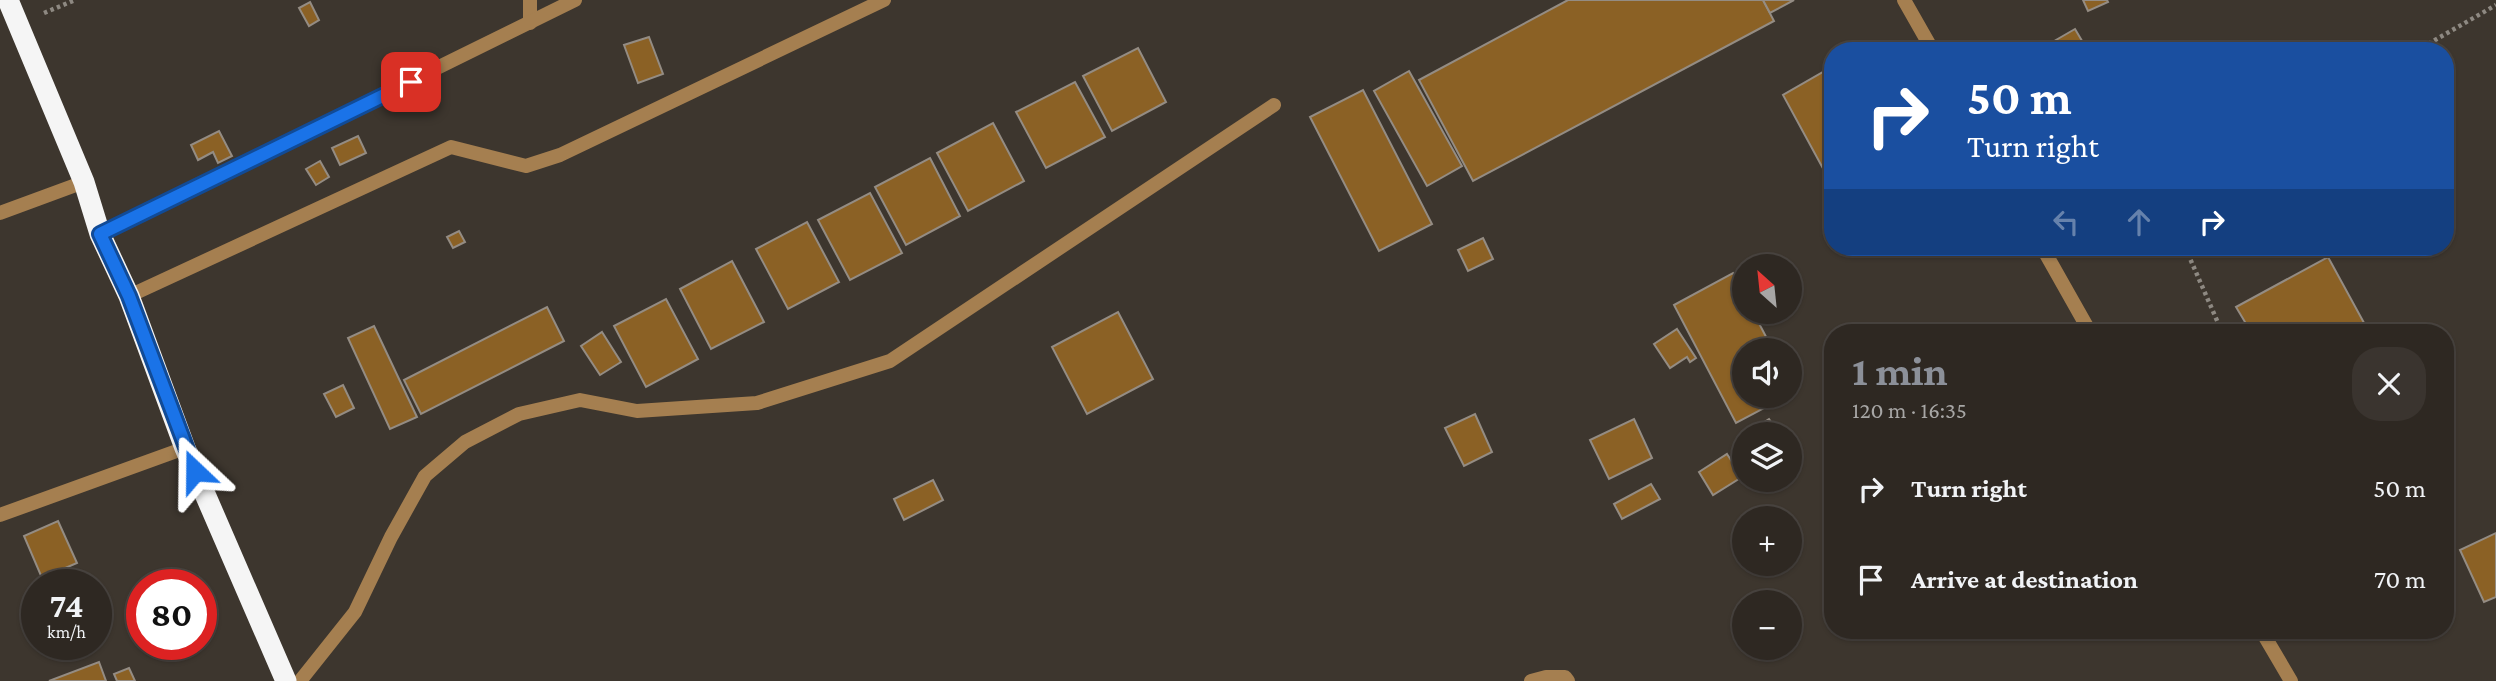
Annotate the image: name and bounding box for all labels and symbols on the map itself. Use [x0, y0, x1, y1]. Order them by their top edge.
pin [381, 52, 441, 112]
north arrow [1732, 254, 1802, 324]
position arrow [158, 434, 232, 508]
speed limit sign: 80 [126, 569, 217, 660]

